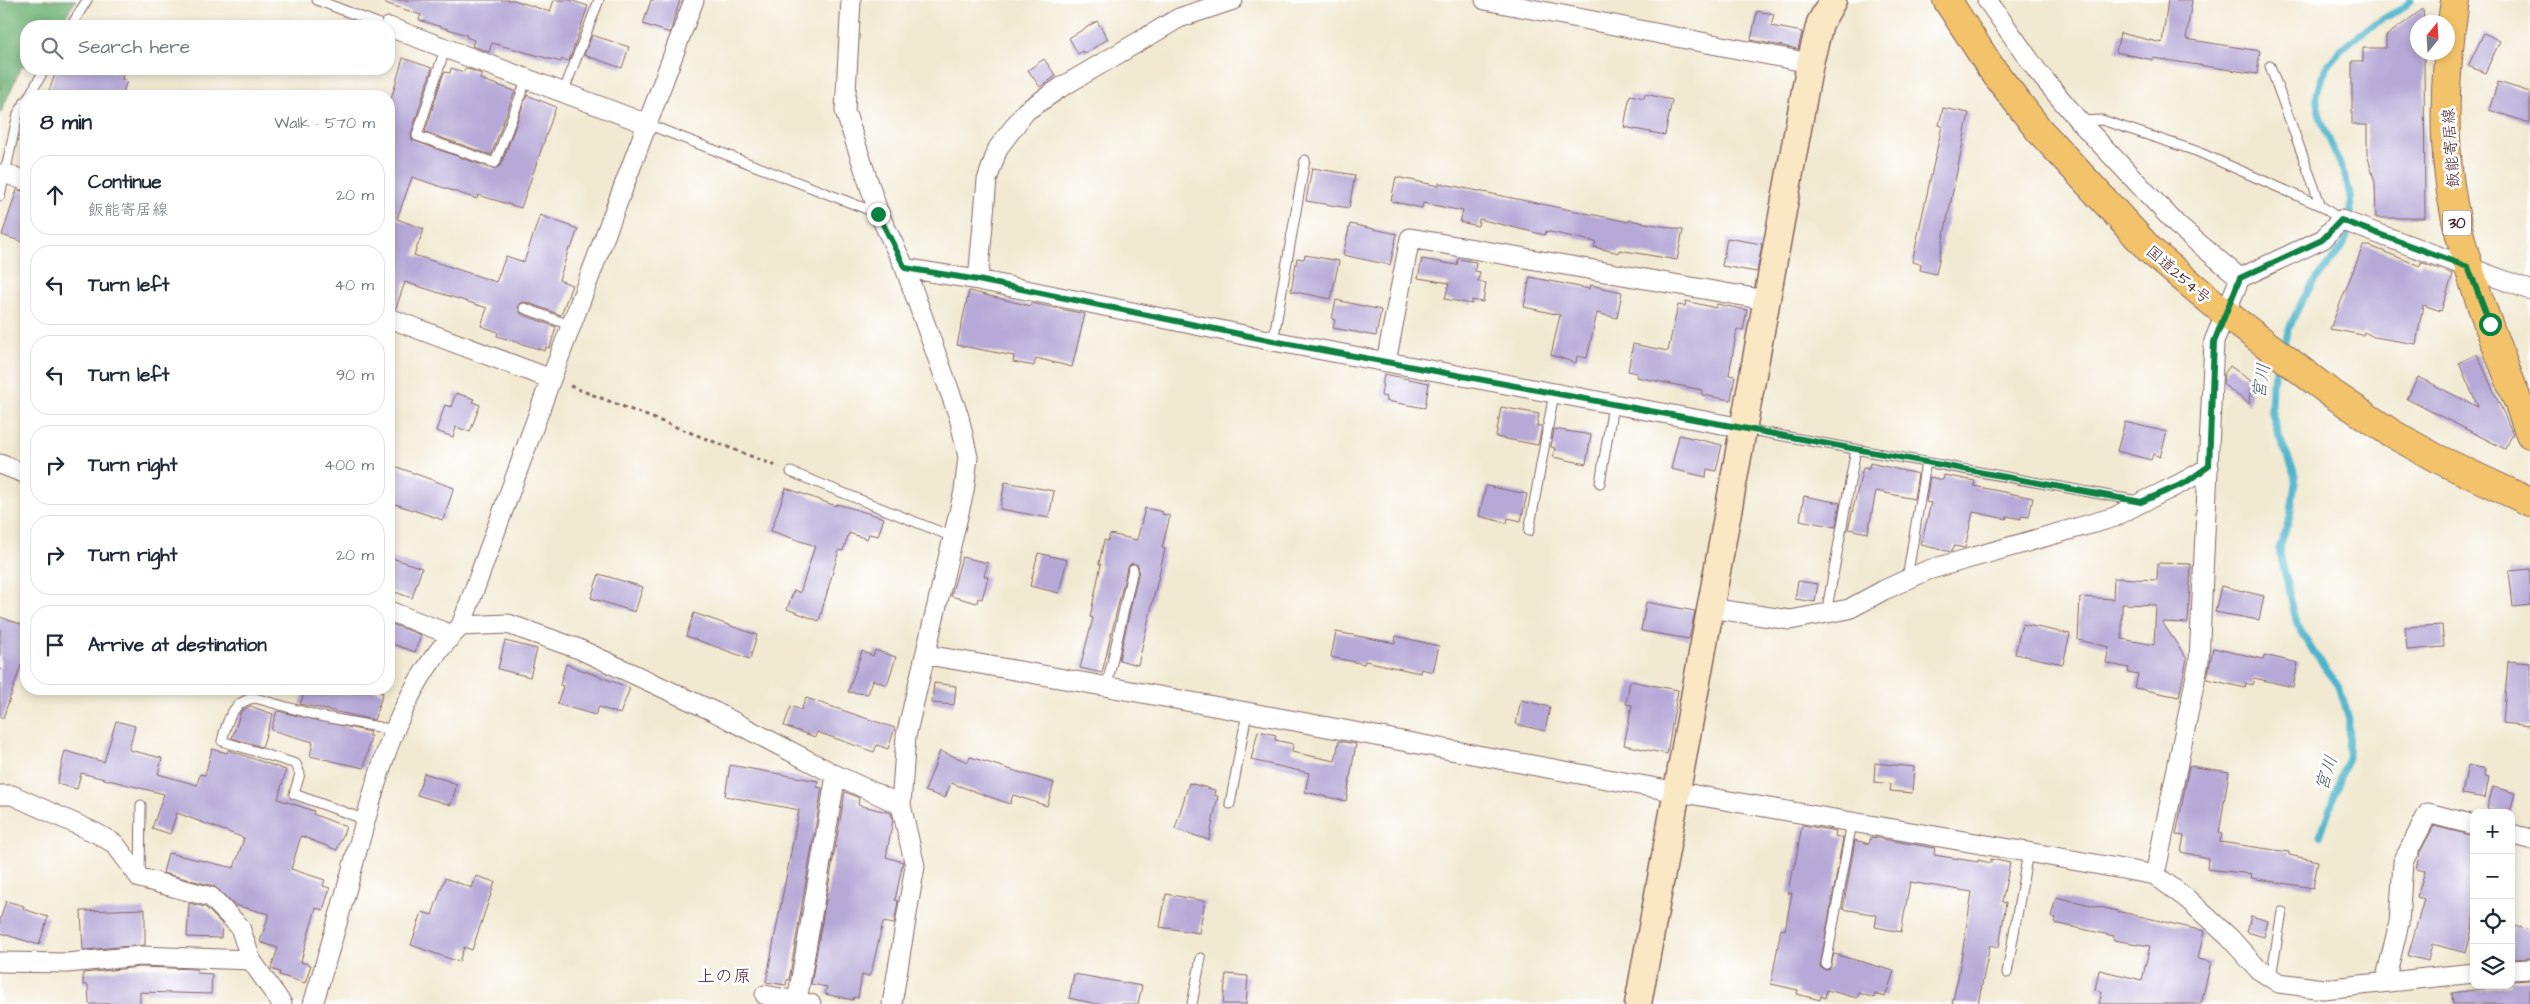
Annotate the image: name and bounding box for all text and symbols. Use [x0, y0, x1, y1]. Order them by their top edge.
north arrow [2410, 15, 2455, 60]
search box [20, 20, 395, 75]
icon: search [38, 34, 66, 62]
text: Search here [78, 34, 190, 61]
street label: 飯能寄居線 [2437, 107, 2465, 189]
text: 8 min [40, 108, 92, 137]
text: Walk · 570 m [274, 112, 375, 134]
text: Continue [88, 169, 162, 196]
icon: ahead [41, 181, 69, 209]
text: 20 m [336, 184, 374, 206]
text: 飯能寄居線 [88, 199, 168, 221]
route end [867, 203, 890, 226]
road number: 30 [2443, 210, 2471, 236]
street label: 国道254号 [2141, 240, 2216, 309]
icon: left [41, 271, 69, 299]
text: Turn left [88, 272, 169, 299]
text: 40 m [334, 274, 374, 296]
route start [2479, 313, 2502, 336]
icon: left [41, 361, 69, 389]
water label: 宮川 [2246, 361, 2277, 401]
text: Turn left [88, 362, 169, 389]
text: 90 m [336, 364, 374, 386]
icon: right [41, 451, 69, 479]
text: Turn right [88, 452, 177, 479]
text: 400 m [324, 454, 374, 476]
icon: right [41, 541, 69, 569]
text: Turn right [88, 542, 177, 569]
text: 20 m [336, 544, 374, 566]
icon: arrive [41, 631, 69, 659]
text: Arrive at destination [88, 632, 267, 659]
water label: 宮川 [2309, 752, 2344, 794]
map controls [2470, 809, 2515, 989]
button: + [2470, 809, 2515, 854]
button: − [2470, 854, 2515, 899]
button: locate [2470, 899, 2515, 944]
button: layers [2470, 944, 2515, 989]
district label: 上の原 [697, 964, 751, 989]

